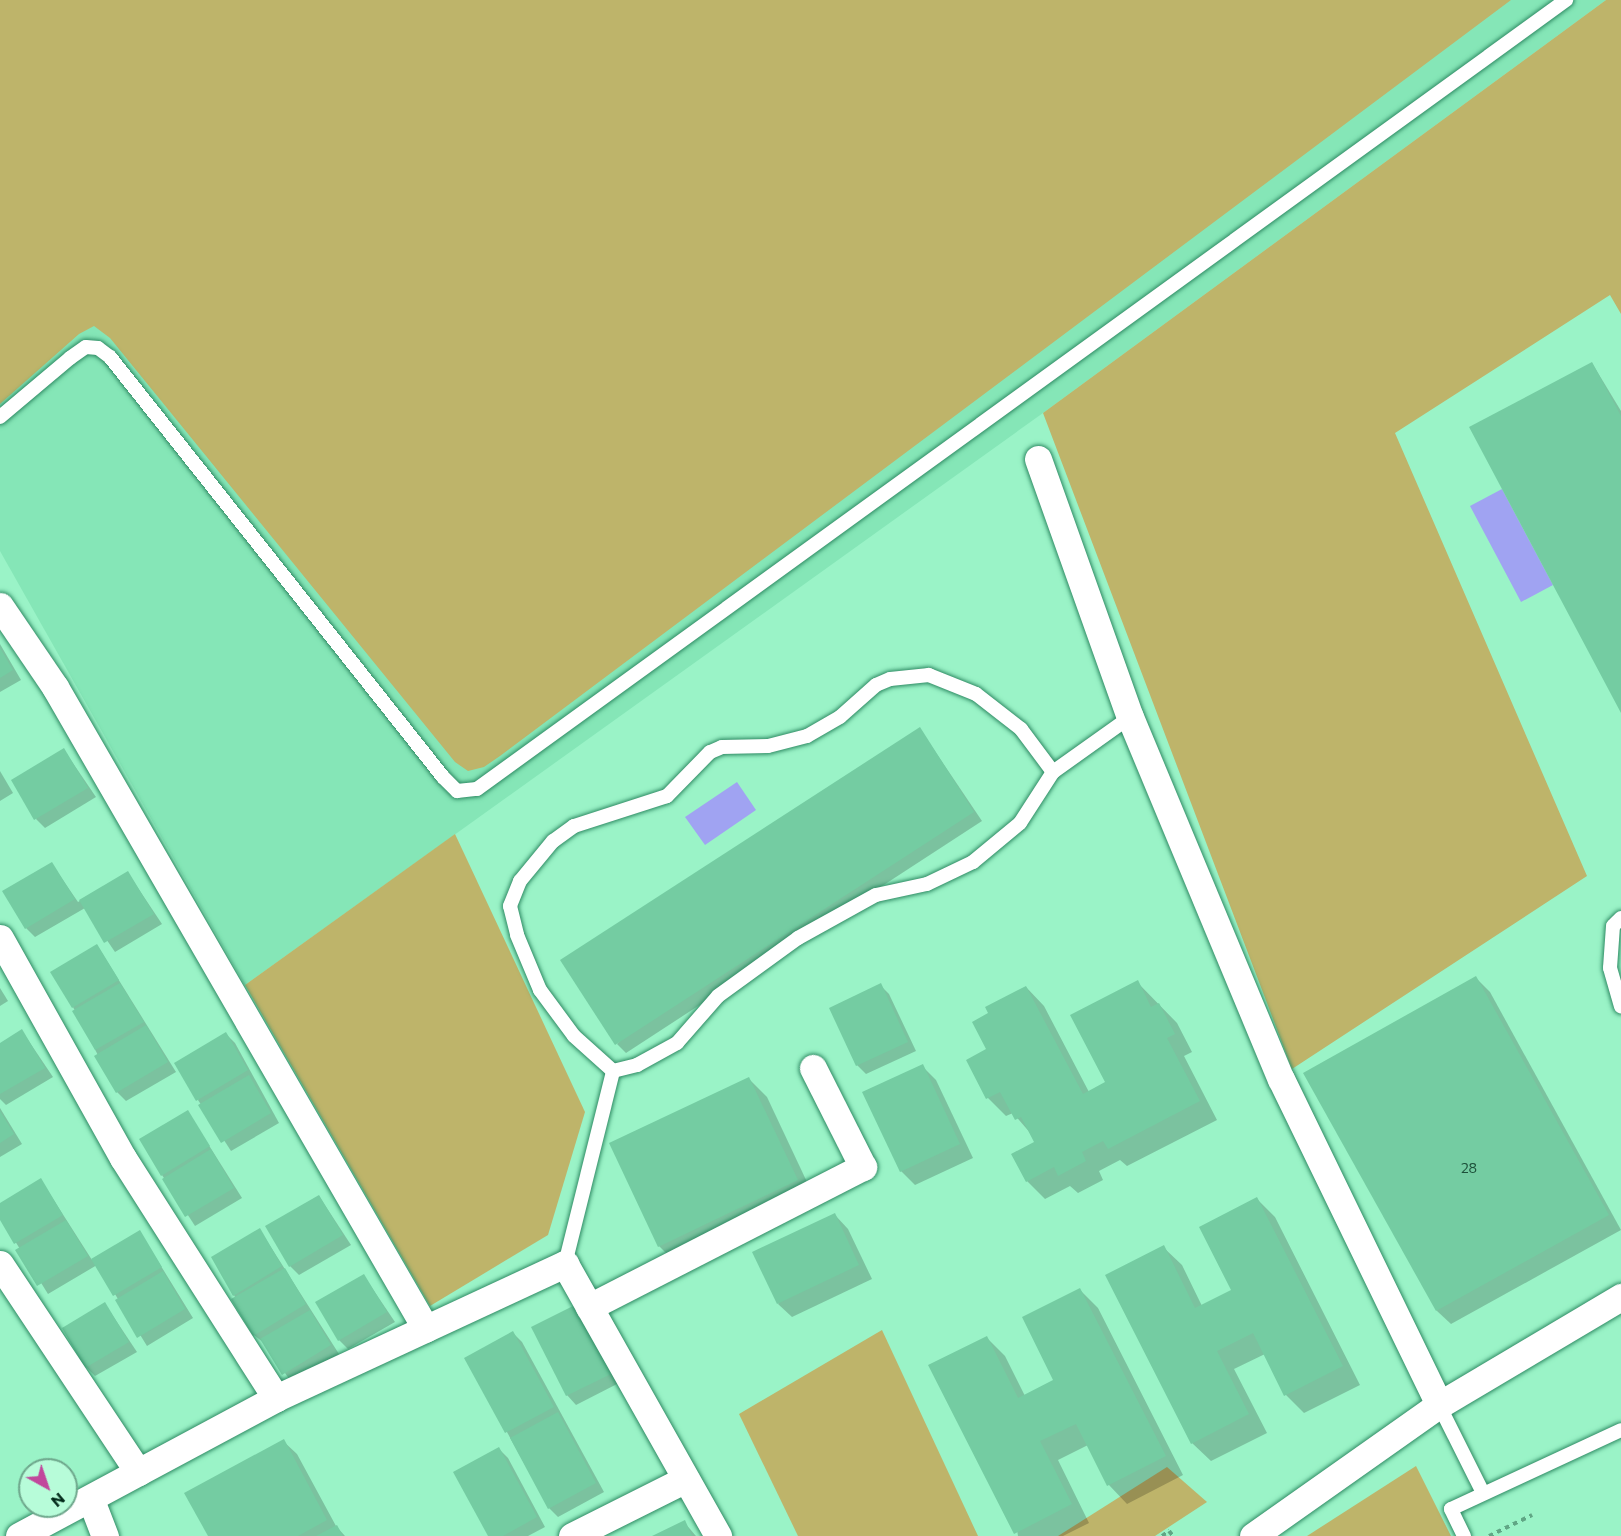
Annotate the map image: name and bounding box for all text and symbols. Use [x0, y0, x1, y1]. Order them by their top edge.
house number: 28 [1461, 1160, 1477, 1176]
north arrow [18, 1458, 78, 1518]
text: N [48, 1490, 69, 1512]

